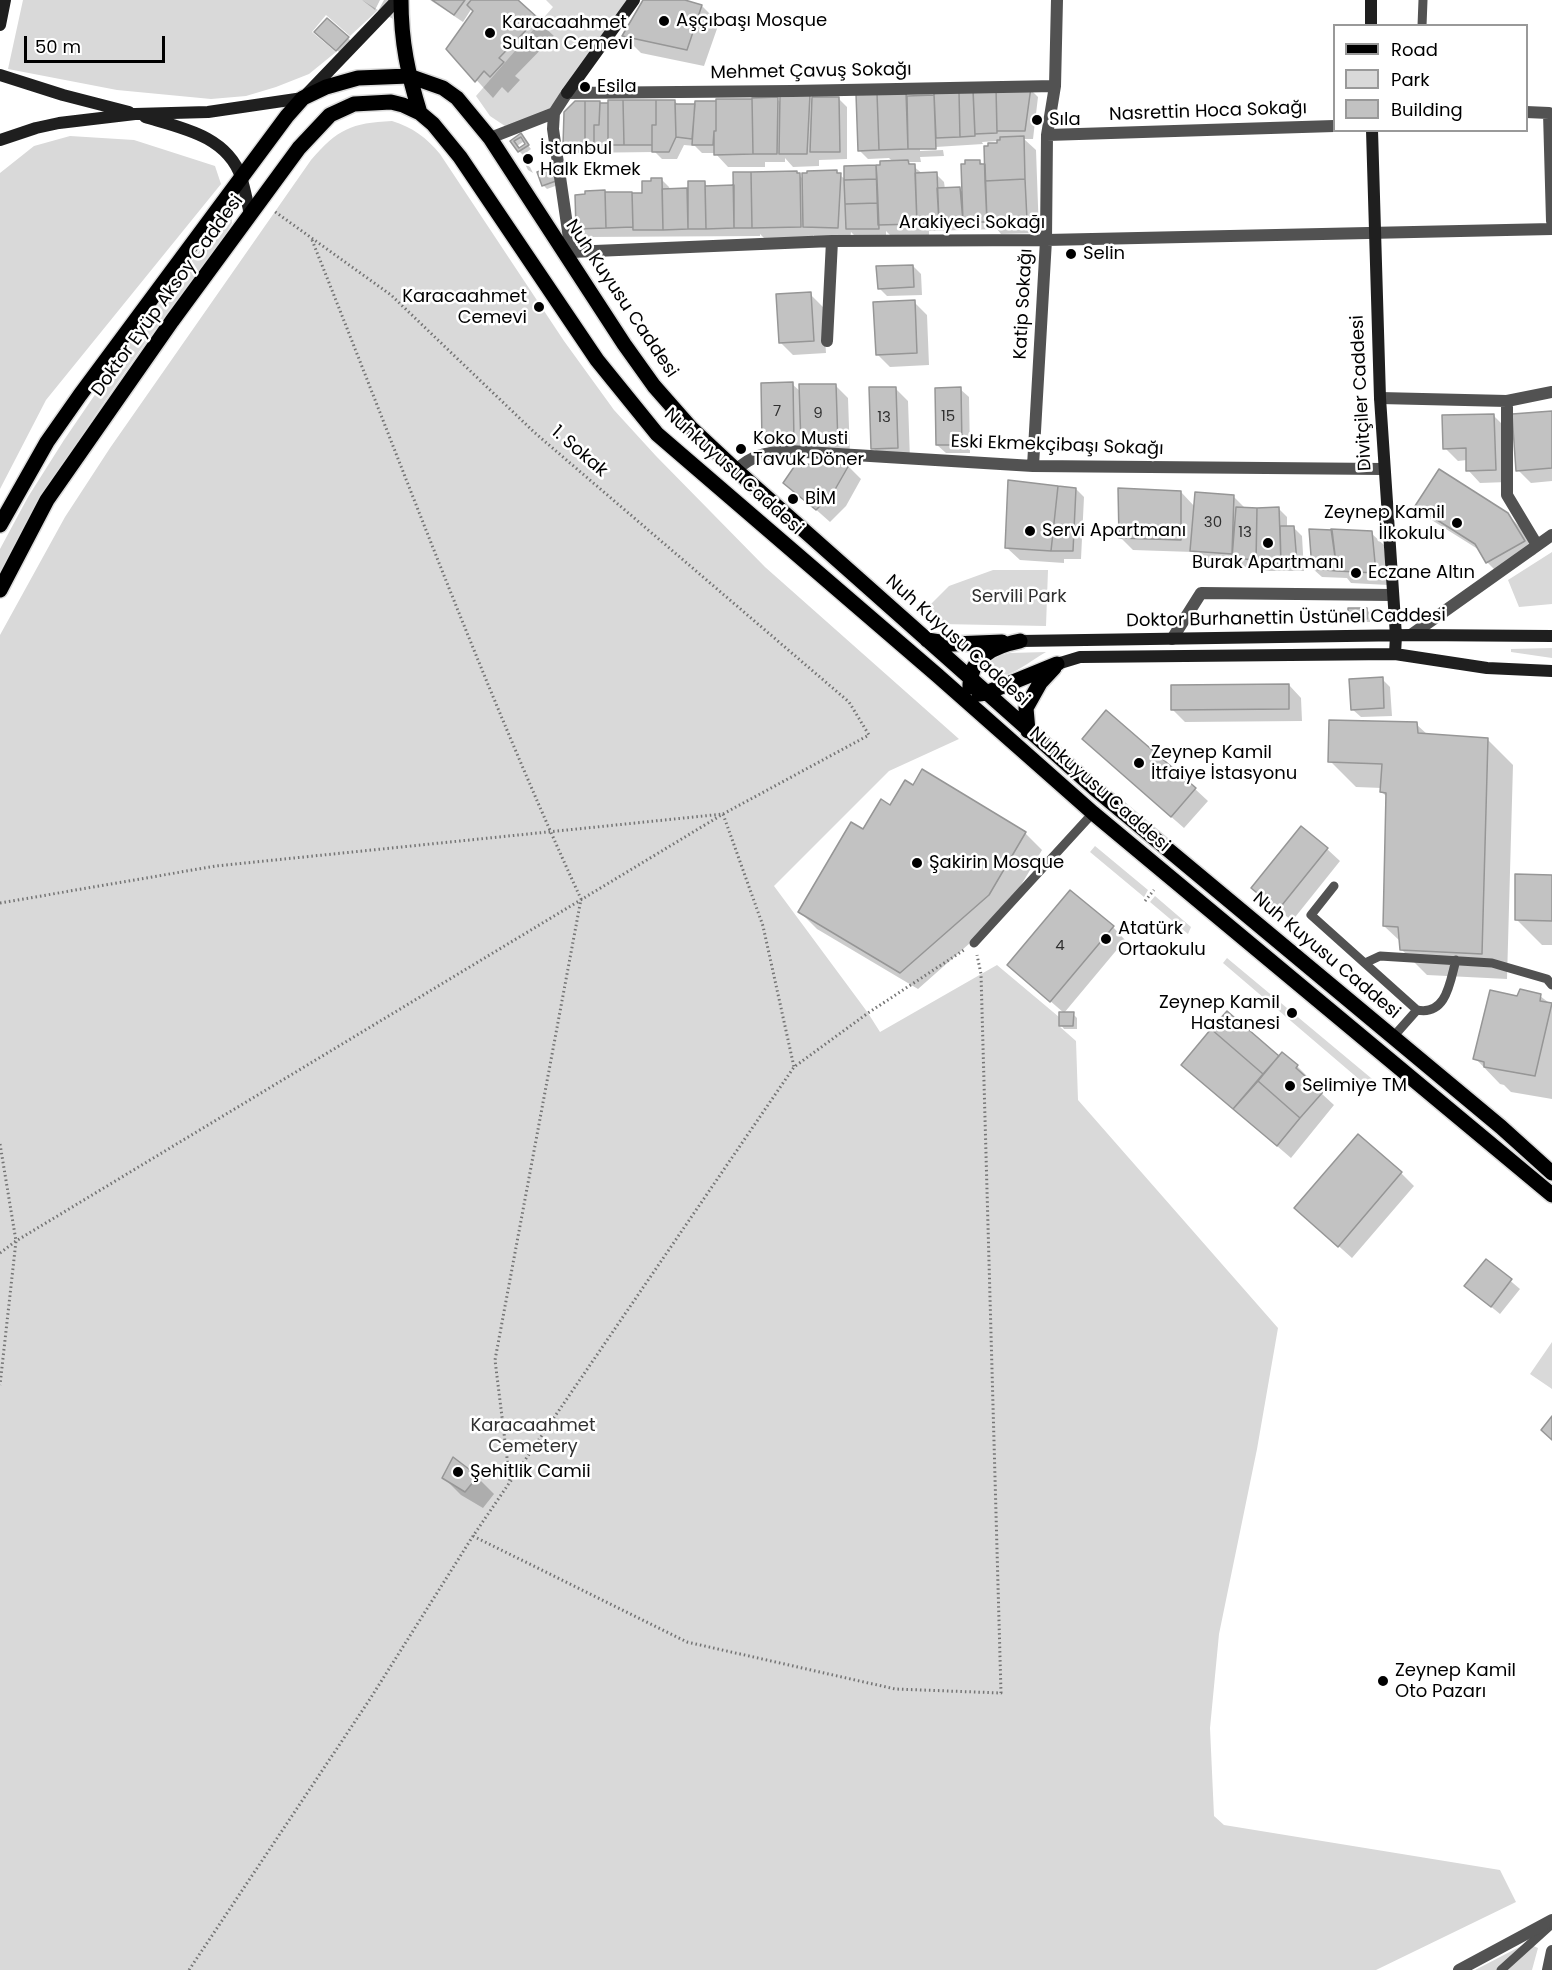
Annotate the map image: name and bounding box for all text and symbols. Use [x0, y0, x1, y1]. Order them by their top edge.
place label: Aşçıbaşı Mosque [676, 10, 827, 32]
place label: Karacaahmet Sultan Cemevi [502, 12, 633, 54]
marker: Aşçıbaşı Mosque [657, 14, 671, 28]
scale bar [27, 24, 168, 62]
legend [1333, 24, 1528, 132]
marker: Karacaahmet Sultan Cemevi [483, 26, 497, 40]
text: 50 m [35, 34, 81, 59]
text: Road [1391, 37, 1438, 62]
street label: Mehmet Çavuş Sokağı [710, 59, 912, 85]
text: Park [1391, 67, 1430, 92]
place label: Esila [597, 76, 637, 98]
marker: Esila [578, 80, 592, 94]
text: Building [1391, 97, 1463, 122]
street label: Nasrettin Hoca Sokağı [1109, 98, 1307, 126]
place label: Sıla [1049, 109, 1081, 131]
marker: Sıla [1030, 113, 1044, 127]
place label: İstanbul Halk Ekmek [540, 138, 641, 180]
marker: İstanbul Halk Ekmek [521, 152, 535, 166]
street label: Doktor Eyüp Aksoy Caddesi [88, 191, 248, 401]
street label: Arakiyeci Sokağı [899, 212, 1045, 234]
street label: Nuh Kuyusu Caddesi [560, 216, 682, 382]
place label: Selin [1083, 243, 1125, 265]
marker: Selin [1064, 247, 1078, 261]
street label: Katip Sokağı [1010, 248, 1038, 360]
place label: Karacaahmet Cemevi [402, 286, 527, 328]
marker: Karacaahmet Cemevi [532, 300, 546, 314]
street label: Divitçiler Caddesi [1347, 315, 1377, 471]
house number: 7 [773, 403, 781, 421]
street label: Nuhkuyusu Caddesi [659, 404, 807, 540]
house number: 9 [813, 405, 823, 423]
house number: 15 [941, 408, 955, 426]
house number: 13 [877, 409, 891, 427]
street label: 1. Sokak [547, 422, 611, 482]
place label: Koko Musti Tavuk Döner [753, 428, 864, 470]
street label: Eski Ekmekçibaşı Sokağı [950, 431, 1164, 461]
marker: Koko Musti Tavuk Döner [734, 442, 748, 456]
place label: BİM [805, 488, 836, 510]
marker: BİM [786, 492, 800, 506]
place label: Zeynep Kamil İlkokulu [1324, 502, 1445, 544]
house number: 30 [1204, 514, 1222, 532]
marker: Zeynep Kamil İlkokulu [1450, 516, 1464, 530]
place label: Servi Apartmanı [1042, 520, 1186, 542]
marker: Servi Apartmanı [1023, 524, 1037, 538]
house number: 13 [1238, 524, 1252, 542]
marker: Burak Apartmanı [1261, 536, 1275, 550]
place label: Burak Apartmanı [1192, 552, 1344, 574]
place label: Eczane Altın [1368, 562, 1475, 584]
marker: Eczane Altın [1349, 566, 1363, 580]
street label: Nuh Kuyusu Caddesi [881, 571, 1033, 711]
park label: Servili Park [971, 586, 1067, 608]
street label: Doktor Burhanettin Üstünel Caddesi [1126, 605, 1446, 633]
street label: Nuhkuyusu Caddesi [1024, 723, 1174, 857]
place label: Zeynep Kamil İtfaiye İstasyonu [1151, 742, 1297, 784]
marker: Zeynep Kamil İtfaiye İstasyonu [1132, 756, 1146, 770]
place label: Şakirin Mosque [929, 852, 1064, 874]
marker: Şakirin Mosque [910, 856, 924, 870]
street label: Nuh Kuyusu Caddesi [1248, 888, 1404, 1024]
place label: Atatürk Ortaokulu [1118, 918, 1206, 960]
marker: Atatürk Ortaokulu [1099, 932, 1113, 946]
house number: 4 [1055, 937, 1065, 955]
place label: Zeynep Kamil Hastanesi [1159, 992, 1280, 1034]
marker: Zeynep Kamil Hastanesi [1285, 1006, 1299, 1020]
place label: Selimiye TM [1302, 1075, 1407, 1097]
marker: Selimiye TM [1283, 1079, 1297, 1093]
park label: Karacaahmet Cemetery [471, 1415, 595, 1458]
place label: Şehitlik Camii [470, 1461, 591, 1483]
marker: Şehitlik Camii [451, 1465, 465, 1479]
place label: Zeynep Kamil Oto Pazarı [1395, 1660, 1516, 1702]
marker: Zeynep Kamil Oto Pazarı [1376, 1674, 1390, 1688]

